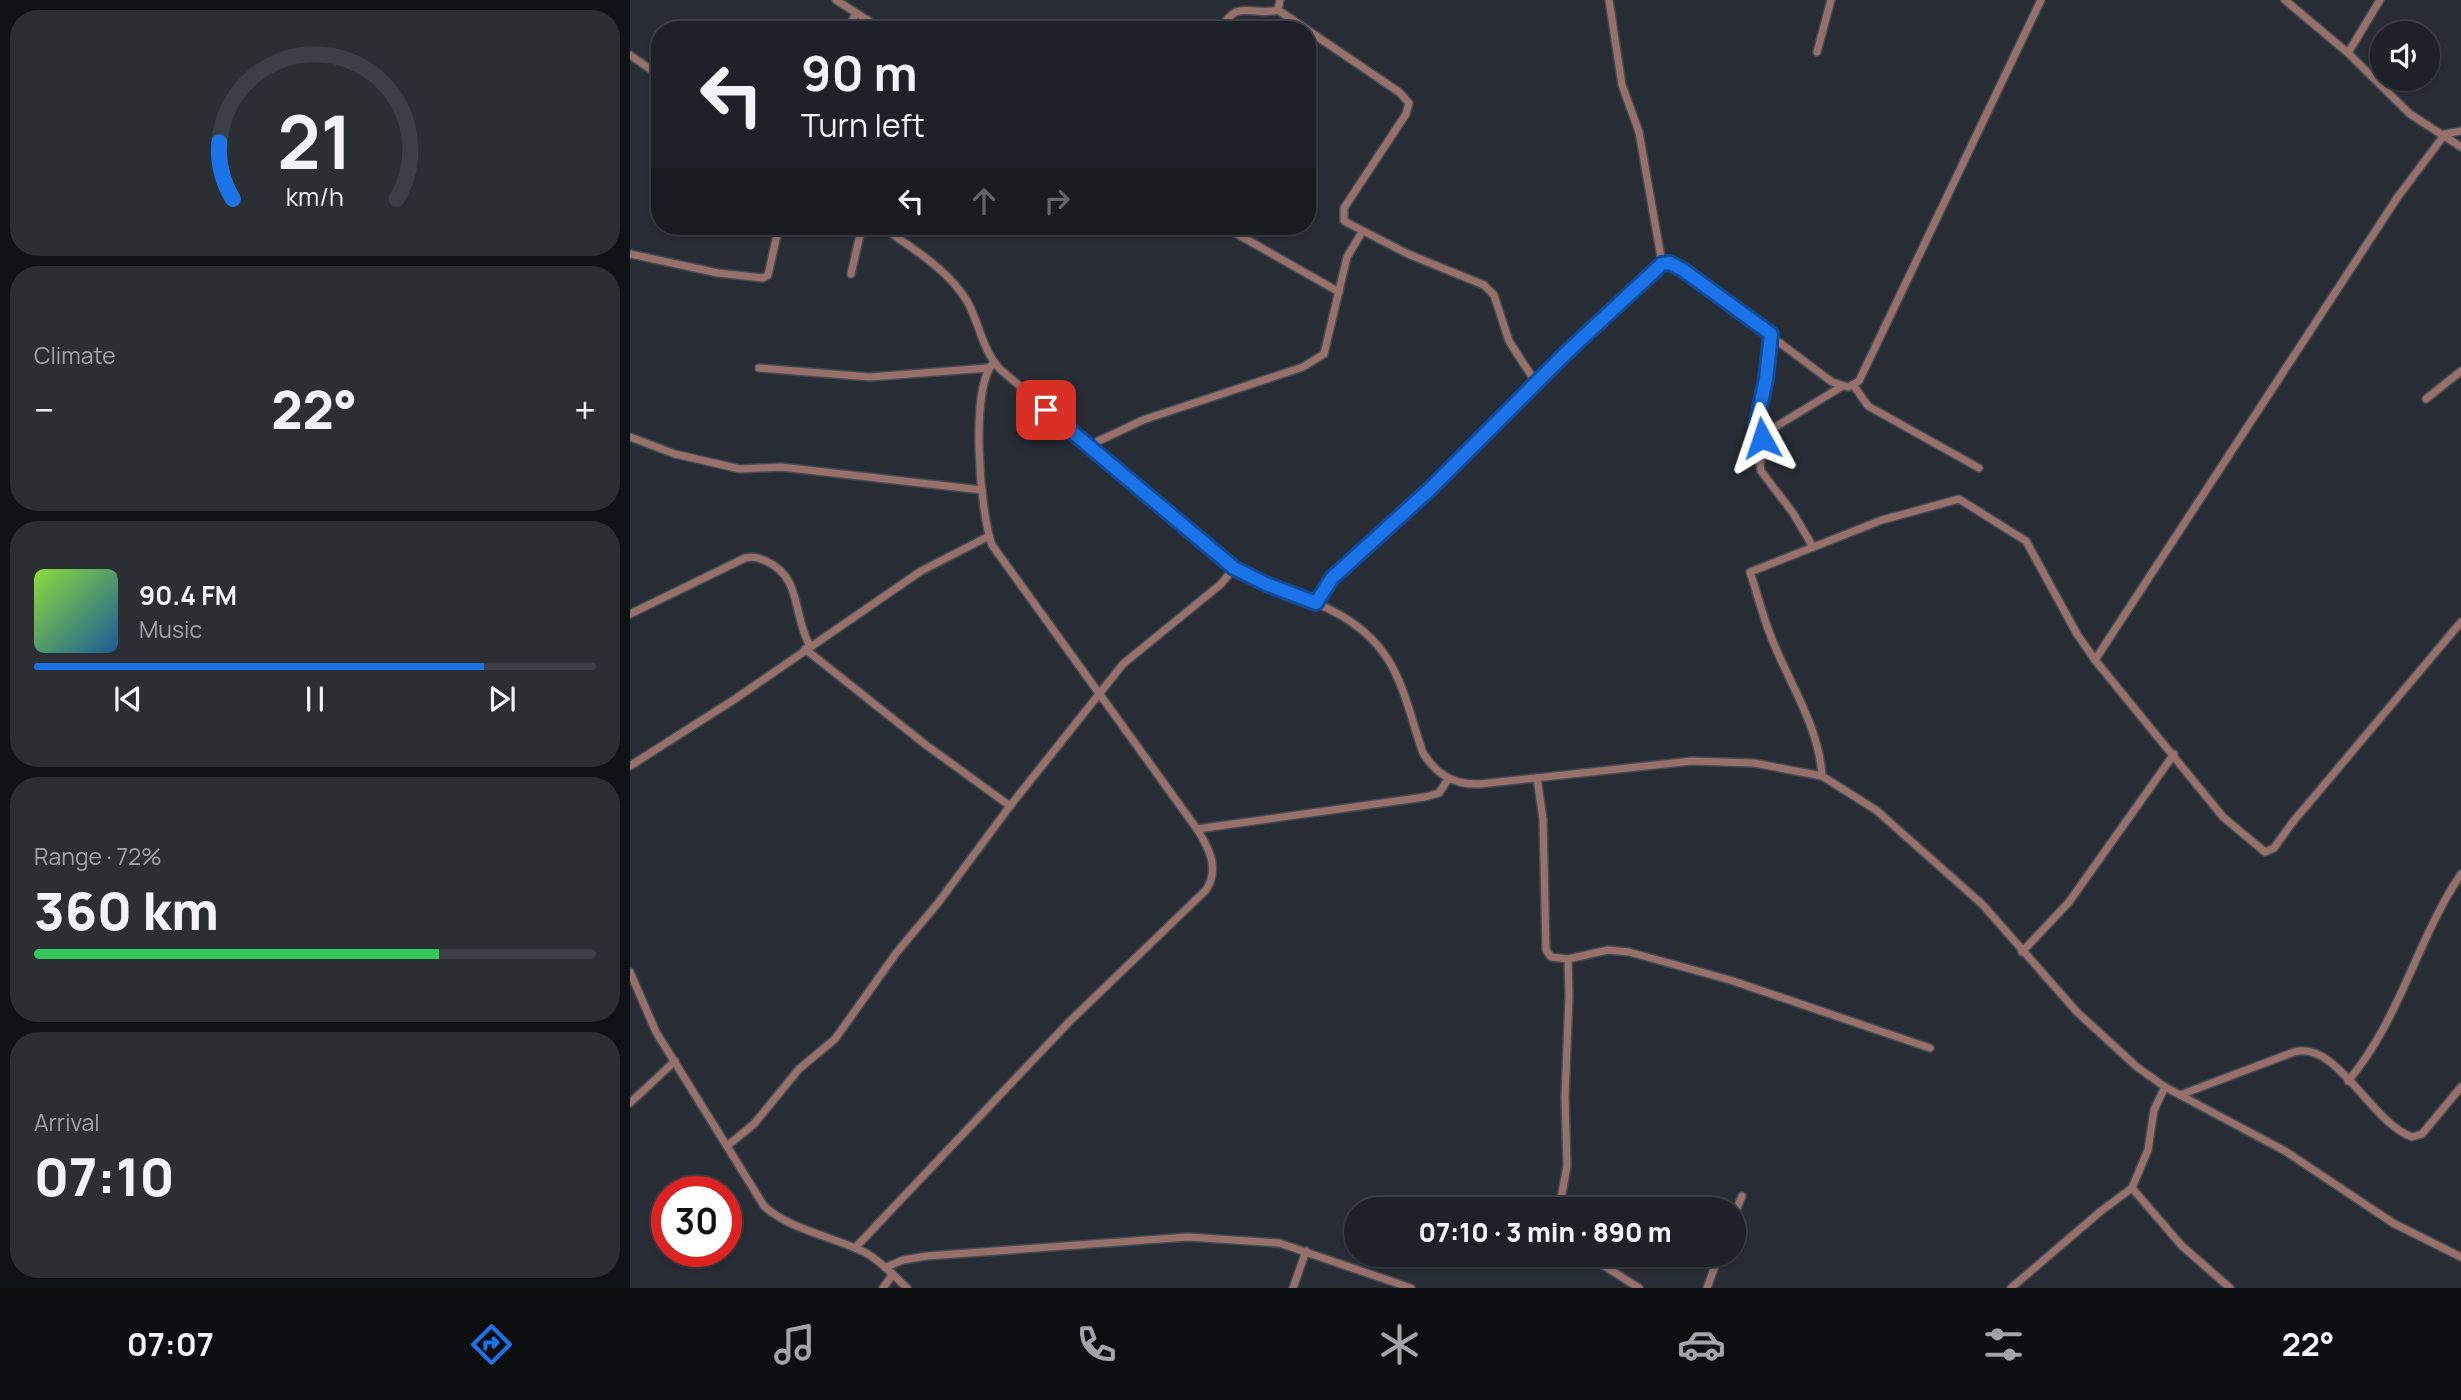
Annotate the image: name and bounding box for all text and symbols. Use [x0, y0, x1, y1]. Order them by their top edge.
map controls [2370, 21, 2440, 91]
button: sound [2370, 21, 2440, 91]
text: 90 m [801, 39, 918, 106]
icon: left [686, 49, 777, 140]
text: 21 [277, 91, 353, 191]
text: Turn left [801, 103, 925, 147]
text: km/h [286, 179, 344, 214]
icon: left [892, 182, 930, 220]
icon: ahead [965, 182, 1003, 220]
icon: right [1038, 182, 1076, 220]
text: Climate [34, 339, 116, 371]
text: 22° [271, 374, 357, 445]
pin [1016, 380, 1076, 440]
text: − [34, 383, 55, 435]
text: + [574, 383, 596, 435]
icon: arrive [1027, 391, 1065, 429]
position arrow [1725, 401, 1799, 475]
text: 90.4 FM [139, 577, 237, 613]
text: Music [139, 613, 202, 645]
icon: previous [109, 680, 147, 718]
icon: pause [296, 680, 334, 718]
icon: next [483, 680, 521, 718]
text: Range · 72% [34, 840, 162, 872]
text: 360 km [34, 875, 219, 946]
text: Arrival [34, 1106, 100, 1138]
text: 07:10 [34, 1141, 175, 1212]
speed limit sign: 30 [651, 1176, 742, 1267]
text: 07:10 · 3 min · 890 m [1418, 1214, 1672, 1250]
icon: directions [467, 1320, 516, 1369]
icon: music [770, 1320, 819, 1369]
icon: phone [1072, 1320, 1121, 1369]
icon: climate [1375, 1320, 1424, 1369]
icon: car [1677, 1320, 1726, 1369]
icon: filters [1979, 1320, 2028, 1369]
text: 07:07 [127, 1322, 214, 1366]
text: 22° [2282, 1322, 2334, 1366]

